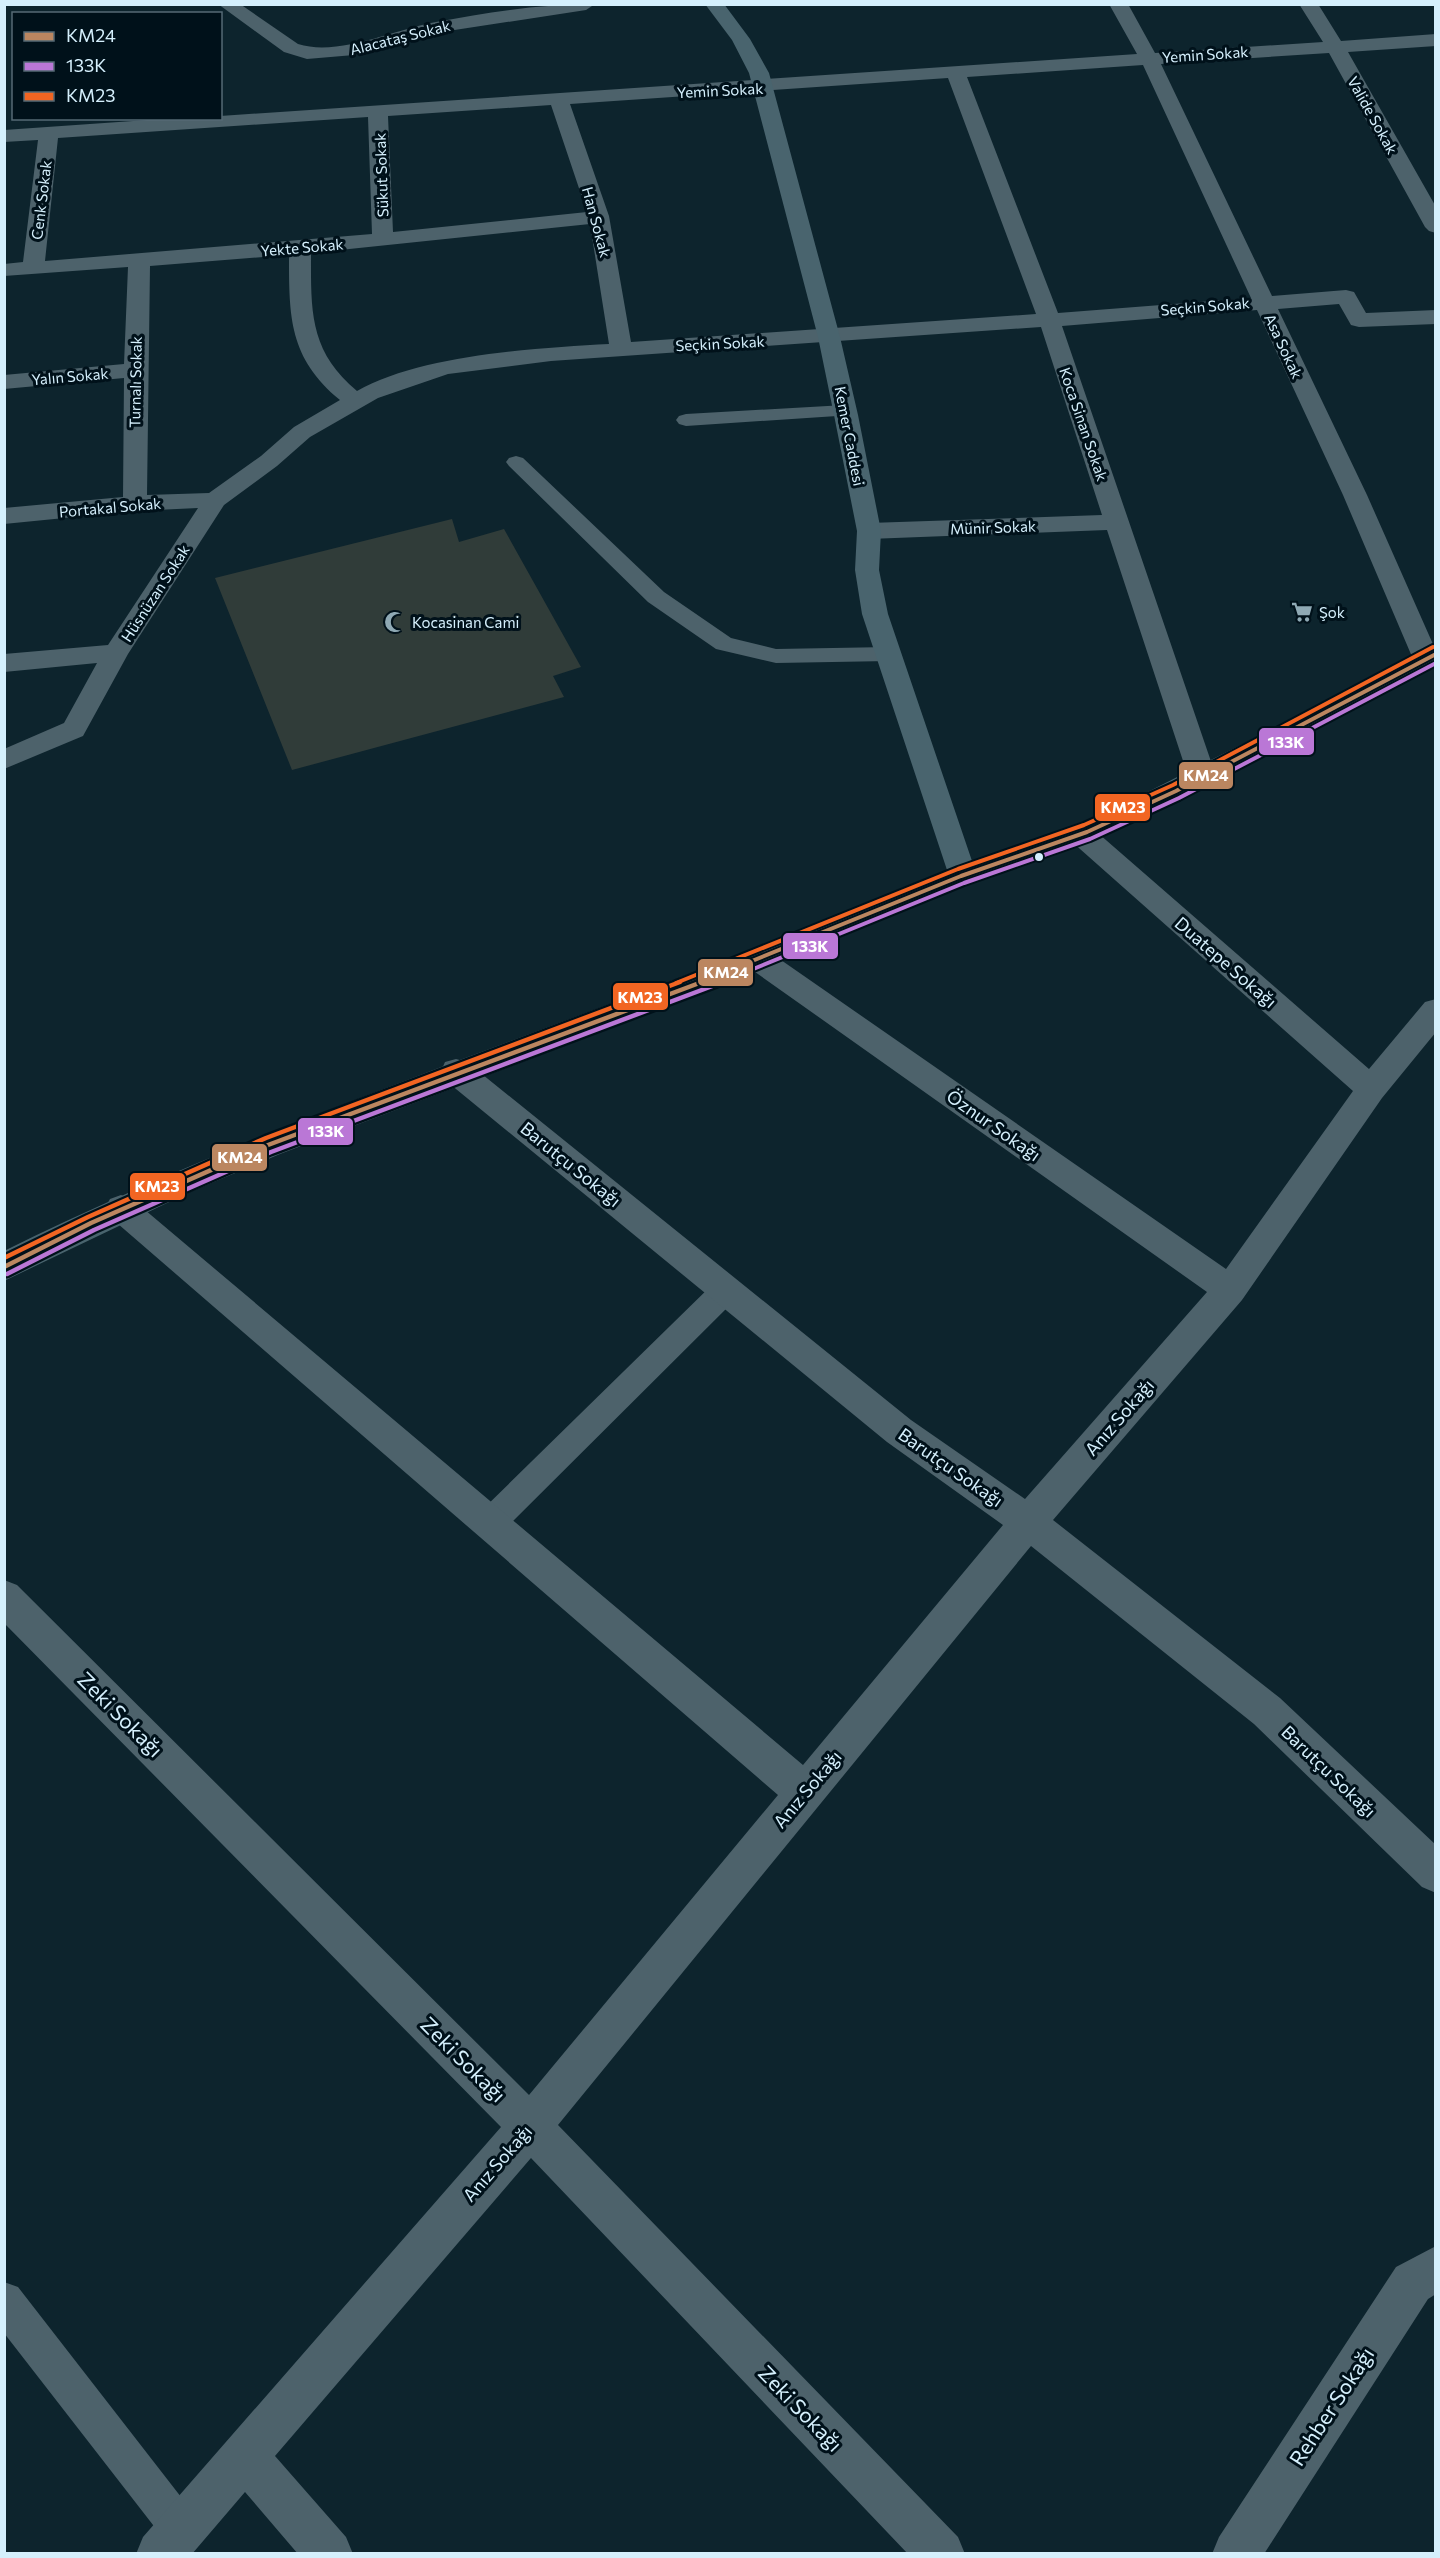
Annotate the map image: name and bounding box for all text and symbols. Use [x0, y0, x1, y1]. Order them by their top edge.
legend [12, 12, 222, 120]
street label: Alacataş Sokak [348, 16, 452, 58]
text: KM24 [66, 24, 116, 46]
street label: Yemin Sokak [1161, 42, 1249, 66]
text: 133K [66, 54, 106, 76]
street label: Valide Sokak [1344, 73, 1402, 157]
street label: Yemin Sokak [676, 79, 764, 101]
text: KM23 [66, 84, 116, 106]
street label: Sükut Sokak [371, 132, 391, 218]
street label: Cenk Sokak [27, 159, 55, 241]
street label: Han Sokak [579, 185, 615, 259]
street label: Yekte Sokak [260, 234, 344, 260]
street label: Seçkin Sokak [1160, 293, 1250, 319]
street label: Asa Sokak [1261, 311, 1307, 381]
street label: Seçkin Sokak [675, 332, 765, 354]
street label: Turnalı Sokak [125, 336, 145, 428]
street label: Yalın Sokak [31, 364, 109, 388]
street label: Koca Sinan Sokak [1056, 365, 1112, 483]
street label: Kemer Caddesi [831, 385, 869, 487]
street label: Portakal Sokak [58, 494, 162, 520]
street label: Münir Sokak [950, 517, 1036, 537]
street label: Hüsnüzan Sokak [117, 541, 193, 645]
supermarket icon: Şok [1290, 600, 1314, 624]
place label: Şok [1319, 603, 1345, 621]
mosque icon: Kocasinan Cami [383, 610, 407, 634]
place label: Kocasinan Cami [412, 613, 519, 631]
line badge: 133K [1258, 727, 1315, 756]
text: 133K [1268, 732, 1304, 751]
line badge: KM24 [1178, 761, 1234, 790]
text: KM24 [1183, 765, 1229, 784]
line badge: KM23 [1094, 793, 1151, 822]
text: KM23 [1100, 797, 1146, 816]
unlabelled marker [1033, 851, 1045, 863]
street label: Duatepe Sokağı [1171, 912, 1281, 1012]
line badge: 133K [782, 932, 839, 960]
text: 133K [792, 936, 828, 955]
line badge: KM24 [697, 958, 754, 987]
text: KM24 [703, 962, 749, 981]
line badge: KM23 [612, 982, 669, 1011]
text: KM23 [617, 987, 663, 1006]
street label: Öznur Sokağı [943, 1085, 1045, 1165]
line badge: 133K [297, 1117, 354, 1146]
street label: Barutçu Sokağı [516, 1117, 626, 1211]
text: 133K [308, 1121, 344, 1140]
line badge: KM24 [211, 1143, 268, 1172]
text: KM24 [217, 1147, 263, 1166]
line badge: KM23 [129, 1172, 186, 1201]
text: KM23 [134, 1176, 180, 1195]
street label: Anız Sokağı [1080, 1374, 1158, 1460]
street label: Barutçu Sokağı [894, 1423, 1008, 1511]
street label: Zeki Sokağı [73, 1666, 169, 1762]
street label: Barutçu Sokağı [1277, 1720, 1381, 1822]
street label: Anız Sokağı [768, 1746, 846, 1832]
street label: Zeki Sokağı [416, 2011, 512, 2107]
street label: Anız Sokağı [458, 2120, 536, 2206]
street label: Rehber Sokağı [1283, 2342, 1379, 2470]
street label: Zeki Sokağı [754, 2360, 848, 2456]

